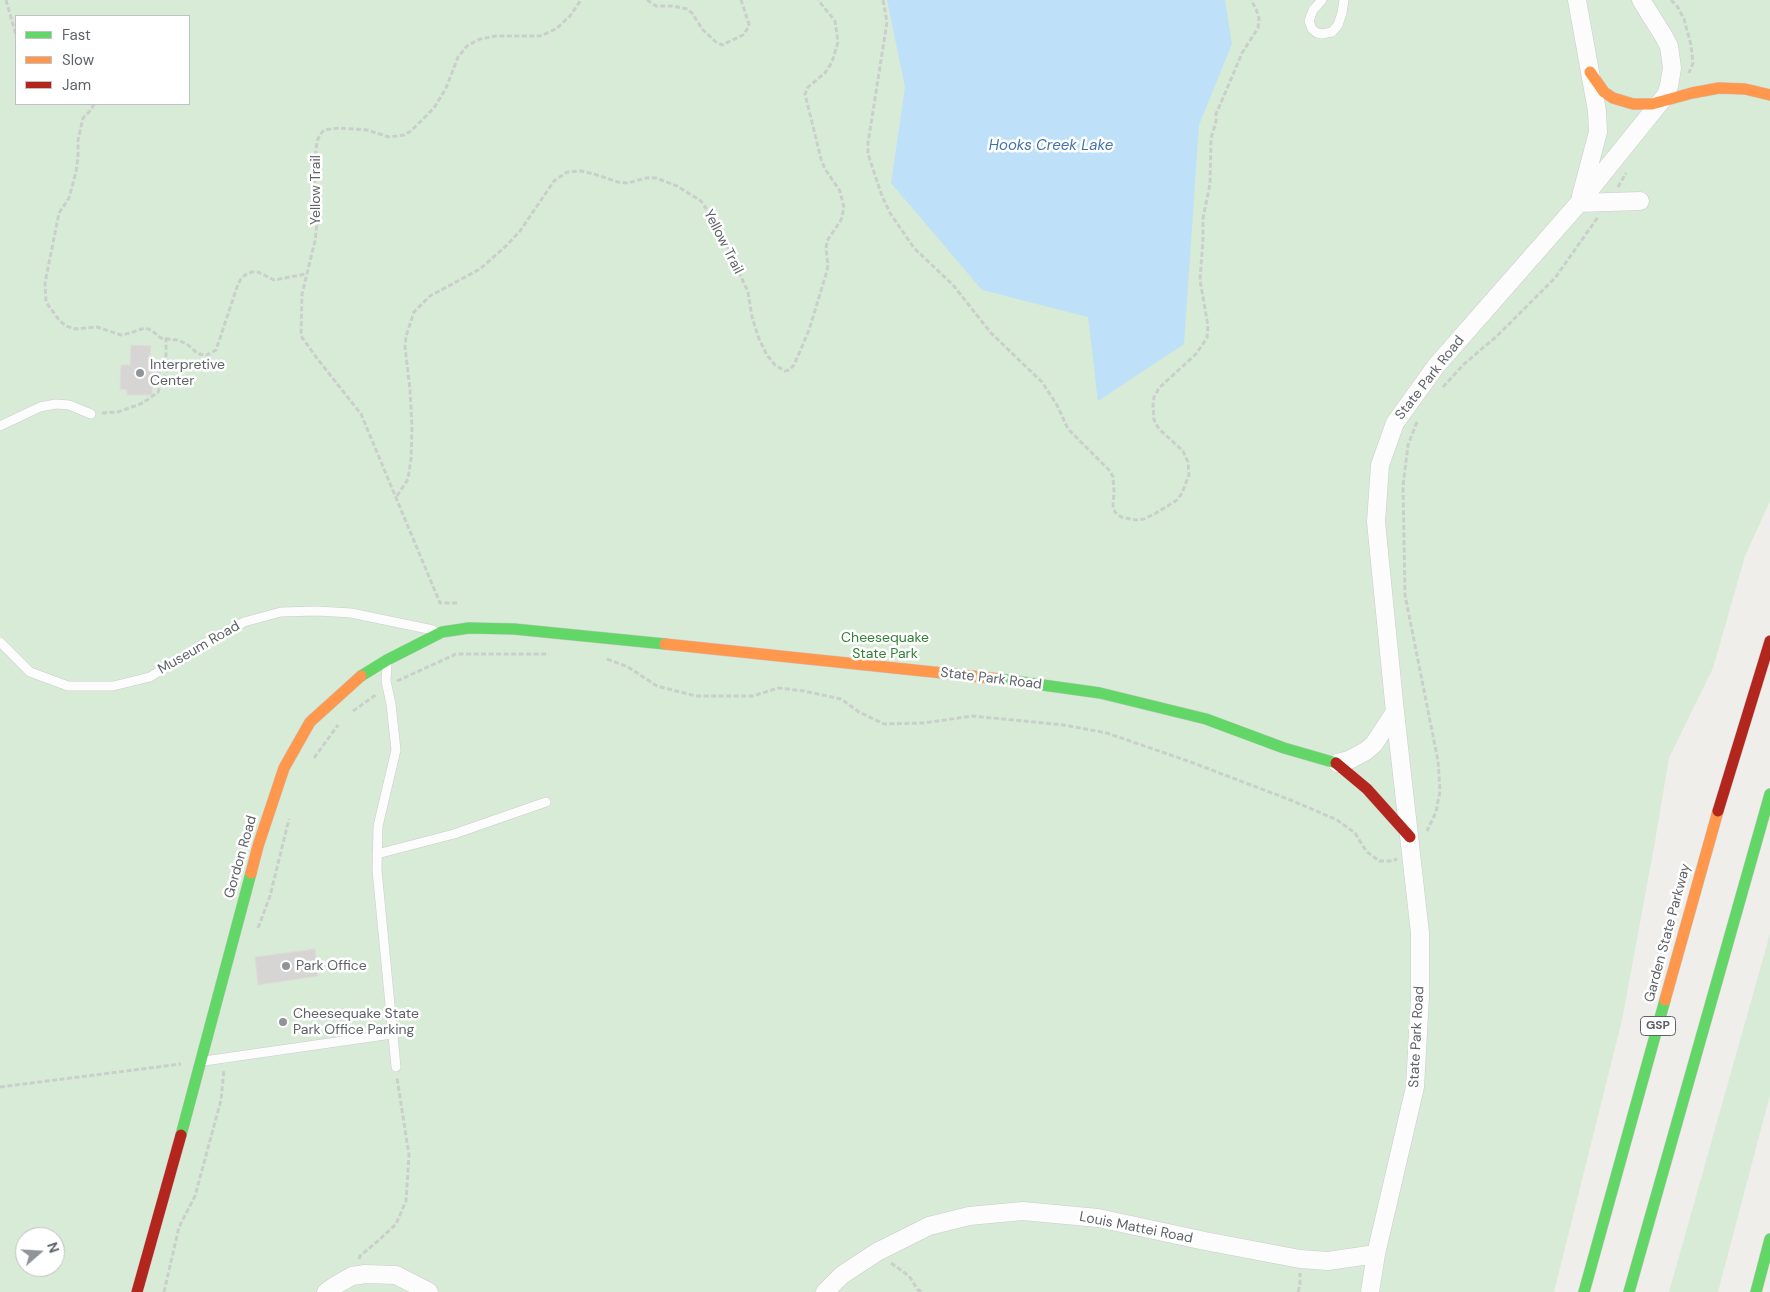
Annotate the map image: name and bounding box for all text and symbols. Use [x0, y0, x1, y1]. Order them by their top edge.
legend [15, 15, 190, 105]
text: Fast [62, 25, 91, 45]
text: Slow [62, 50, 94, 70]
text: Jam [62, 75, 91, 95]
water label: Hooks Creek Lake [989, 137, 1113, 155]
street label: Yellow Trail [308, 155, 324, 225]
street label: Yellow Trail [700, 207, 746, 277]
street label: State Park Road [1392, 333, 1468, 423]
place label: Interpretive Center [150, 357, 225, 390]
marker: Interpretive Center [134, 367, 146, 379]
street label: Museum Road [155, 618, 243, 678]
park label: Cheesequake State Park [841, 630, 929, 662]
street label: State Park Road [939, 664, 1043, 694]
street label: Gordon Road [221, 814, 261, 900]
street label: Garden State Parkway [1641, 862, 1695, 1004]
place label: Park Office [296, 958, 367, 974]
marker: Park Office [280, 960, 292, 972]
street label: State Park Road [1406, 986, 1428, 1088]
place label: Cheesequake State Park Office Parking [293, 1006, 419, 1038]
marker: Cheesequake State Park Office Parking [277, 1016, 289, 1028]
road number: GSP [1640, 1016, 1676, 1036]
street label: Louis Mattei Road [1078, 1209, 1194, 1247]
north arrow [15, 1227, 65, 1277]
text: N [43, 1240, 63, 1255]

